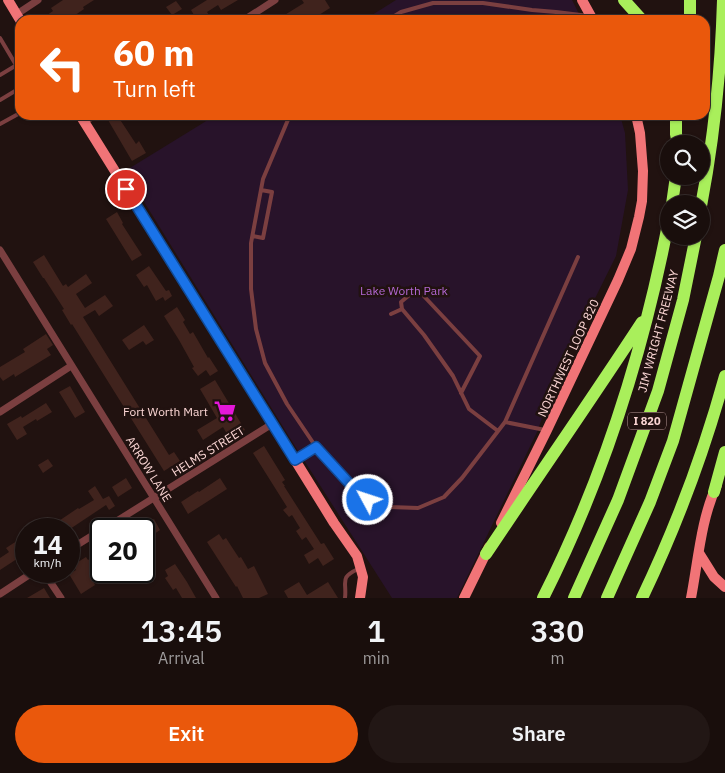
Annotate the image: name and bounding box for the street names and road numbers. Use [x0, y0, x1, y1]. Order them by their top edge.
street label: JIM WRIGHT FREEWAY [634, 268, 682, 394]
street label: NORTHWEST LOOP 820 [534, 297, 602, 419]
road number: I 820 [628, 412, 666, 430]
street label: HELMS STREET [169, 423, 247, 479]
street label: ARROW LANE [123, 433, 175, 505]

